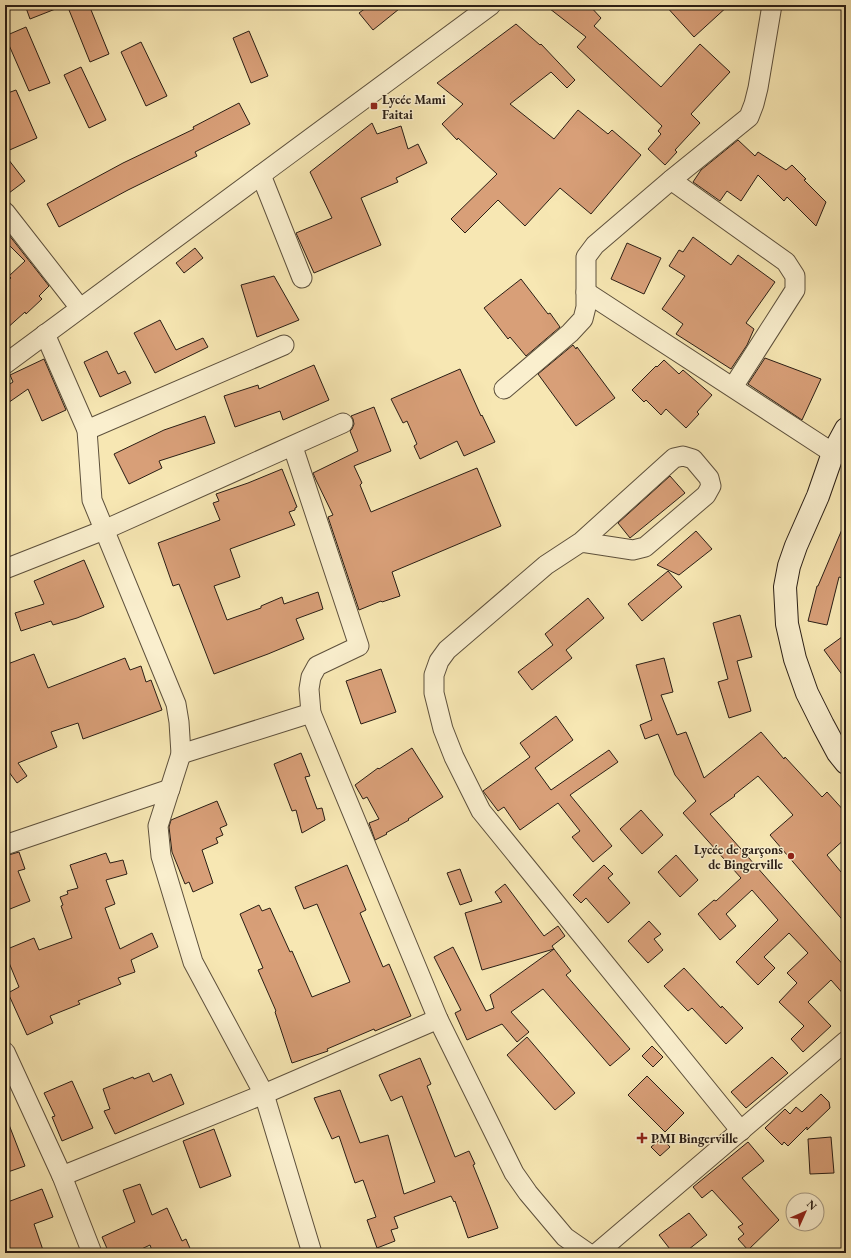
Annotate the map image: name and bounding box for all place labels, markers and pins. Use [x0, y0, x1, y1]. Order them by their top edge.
place label: Lycée Mami Faitai [382, 91, 446, 123]
marker: Lycée Mami Faitai [369, 101, 379, 111]
place label: Lycée de garçons de Bingerville [694, 841, 784, 873]
marker: Lycée de garçons de Bingerville [786, 851, 796, 861]
place label: PMI Bingerville [651, 1130, 738, 1147]
marker: PMI Bingerville [636, 1132, 648, 1144]

